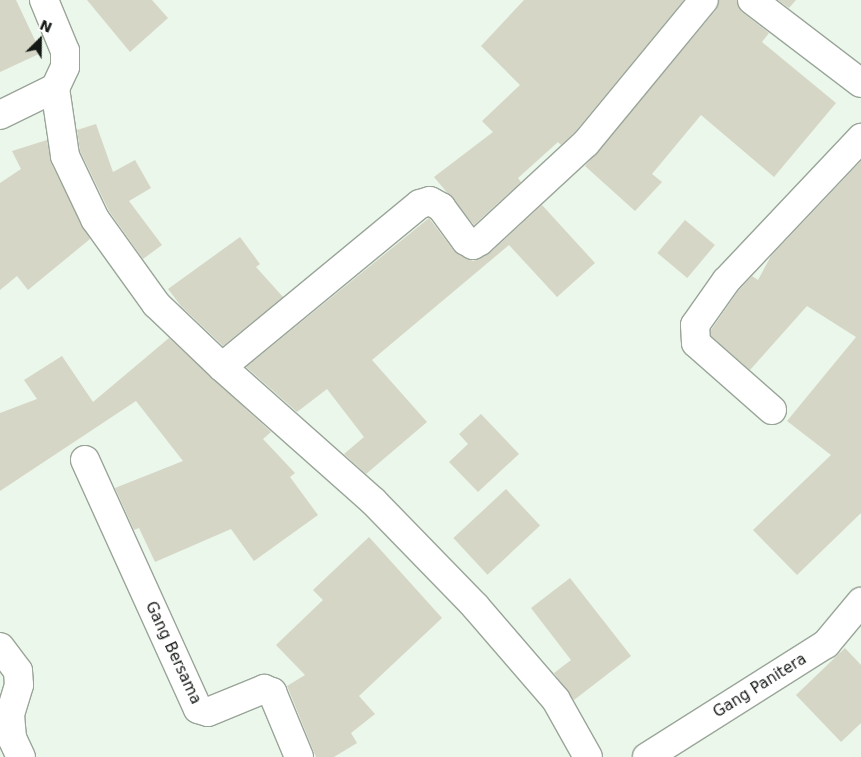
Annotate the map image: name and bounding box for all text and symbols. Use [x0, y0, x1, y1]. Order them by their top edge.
north arrow [15, 15, 65, 65]
text: N [37, 17, 54, 36]
street label: Gang Bersama [141, 599, 205, 707]
street label: Gang Panitera [710, 650, 810, 722]

